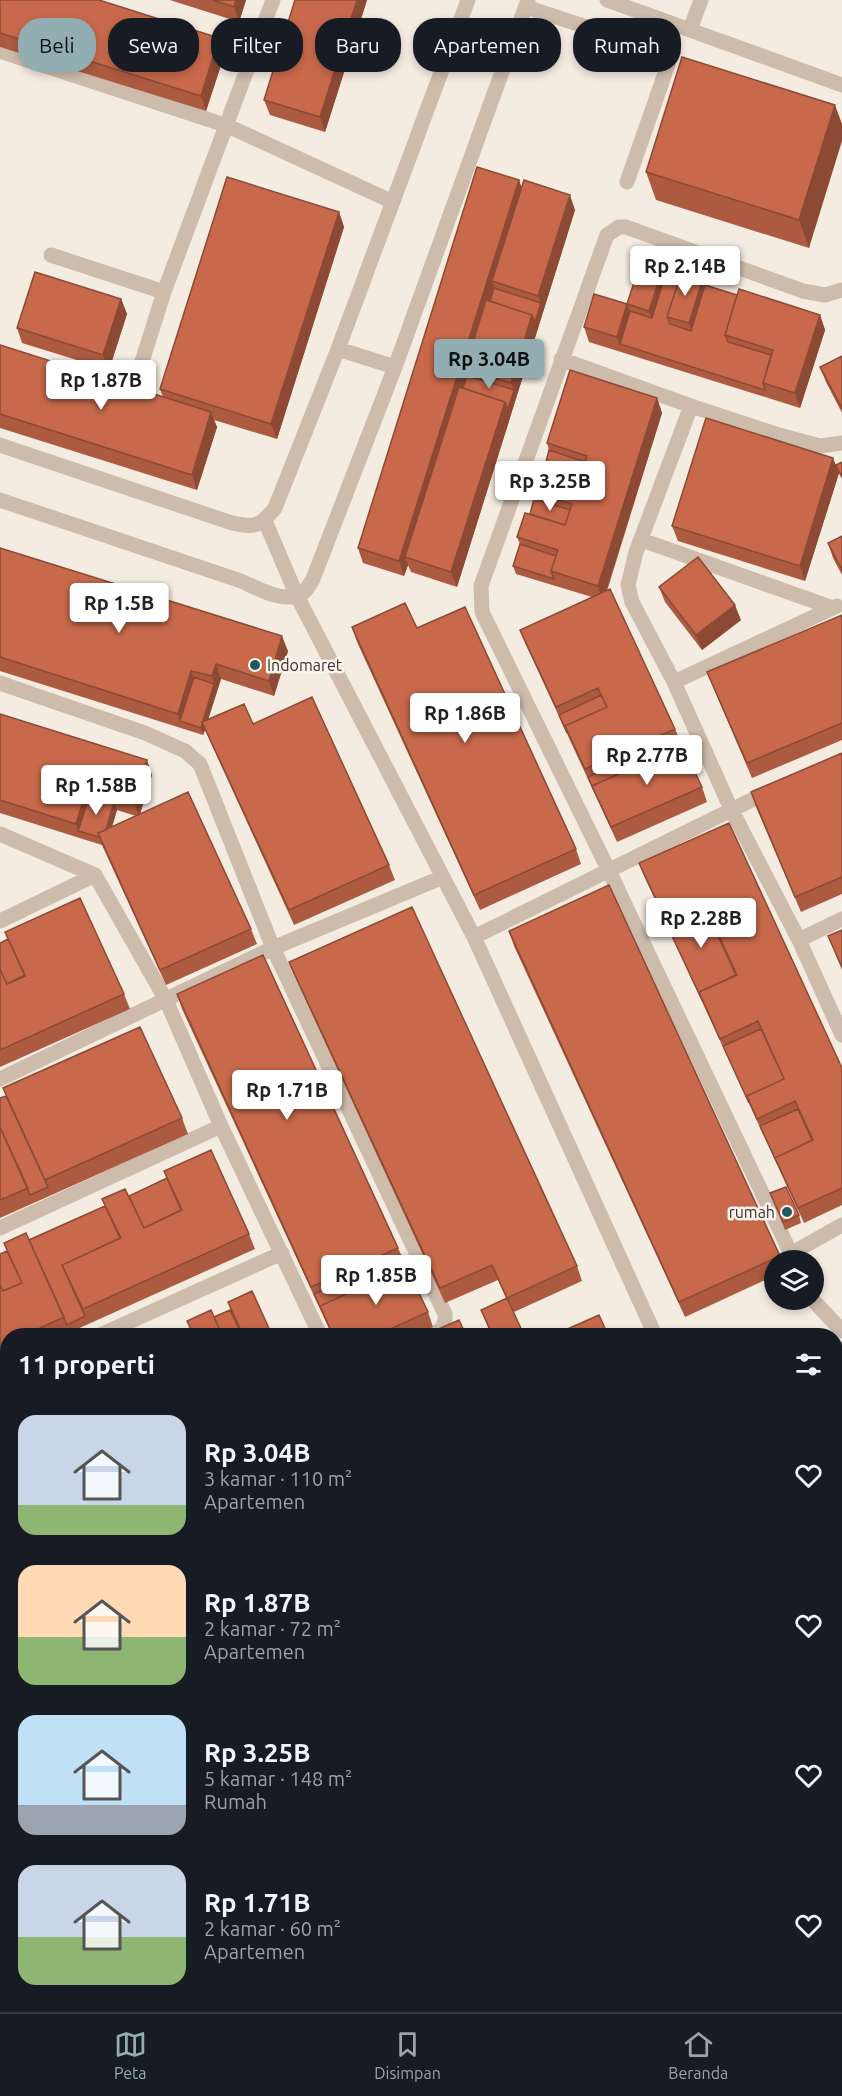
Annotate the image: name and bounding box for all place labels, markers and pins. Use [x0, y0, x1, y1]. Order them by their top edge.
pin: Rp 2.14B [623, 246, 747, 297]
pin: Rp 3.04B [427, 339, 551, 390]
pin: Rp 1.87B [39, 360, 163, 411]
pin: Rp 3.25B [488, 461, 612, 512]
pin: Rp 1.5B [64, 583, 174, 634]
place label: Indomaret [267, 656, 343, 674]
marker: Indomaret [248, 658, 262, 672]
pin: Rp 1.86B [403, 693, 527, 744]
pin: Rp 2.77B [585, 735, 709, 786]
pin: Rp 1.58B [34, 765, 158, 816]
pin: Rp 2.28B [639, 898, 763, 949]
pin: Rp 1.71B [225, 1070, 349, 1121]
place label: rumah [729, 1203, 775, 1221]
marker: rumah [780, 1205, 794, 1219]
pin: Rp 1.85B [314, 1255, 438, 1306]

